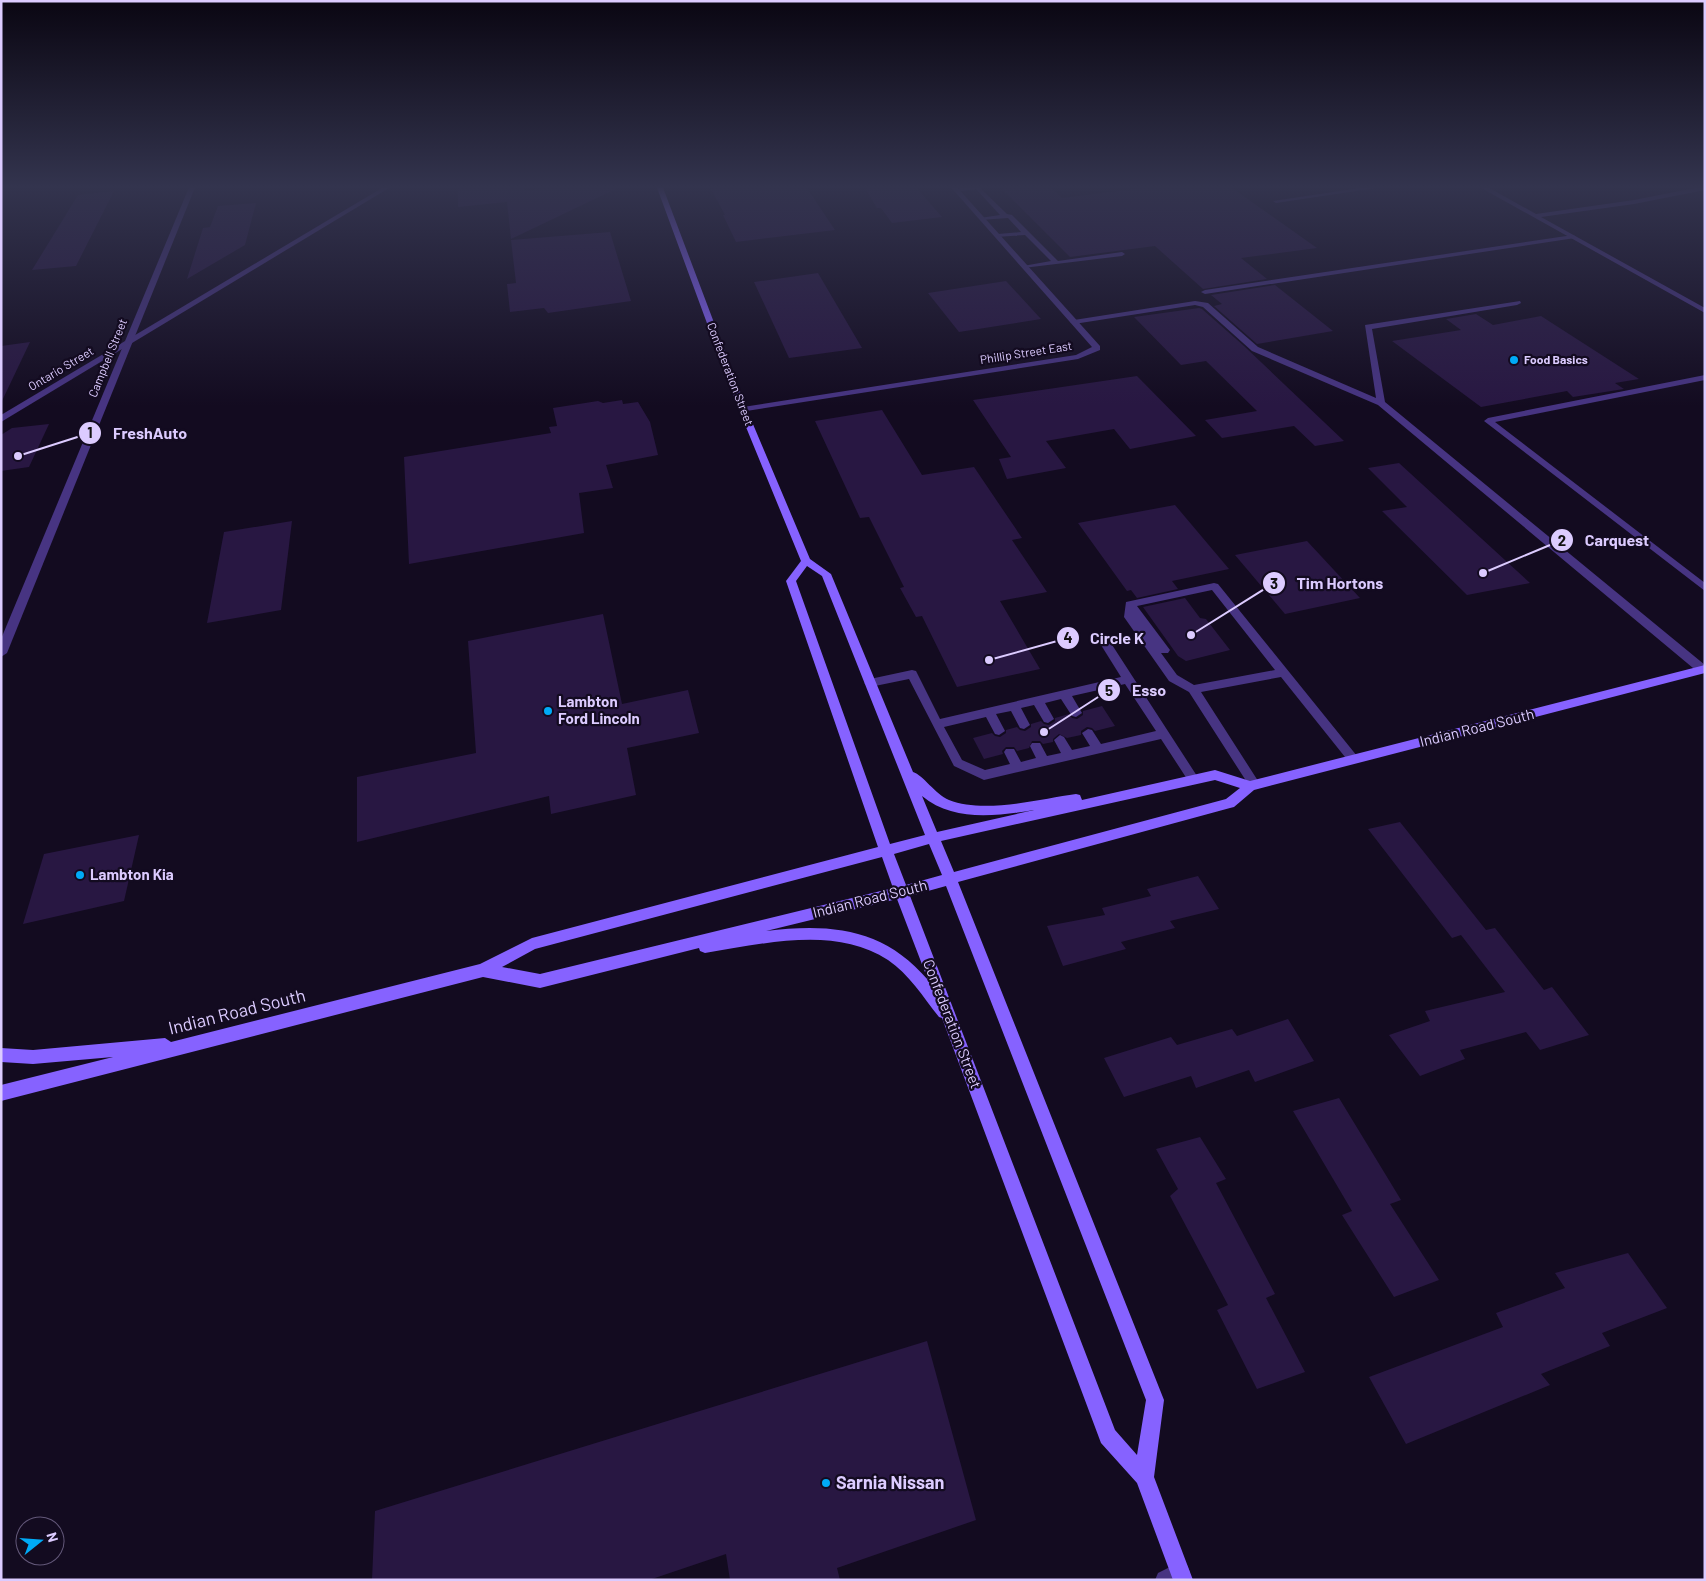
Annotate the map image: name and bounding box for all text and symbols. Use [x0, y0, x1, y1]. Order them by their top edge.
street label: Campbell Street [85, 316, 129, 399]
street label: Confederation Street [705, 320, 757, 427]
street label: Phillip Street East [979, 338, 1073, 366]
street label: Ontario Street [25, 343, 96, 393]
place label: Food Basics [1524, 352, 1588, 366]
marker: Food Basics [1508, 354, 1520, 366]
callout: FreshAuto [77, 417, 197, 448]
text: 1 [87, 423, 93, 441]
text: FreshAuto [113, 423, 187, 442]
callout: Carquest [1549, 525, 1659, 556]
text: Carquest [1585, 530, 1649, 549]
text: 2 [1558, 531, 1566, 549]
callout: Tim Hortons [1261, 568, 1393, 599]
text: Tim Hortons [1297, 573, 1383, 592]
text: 3 [1270, 574, 1278, 592]
callout: Circle K [1055, 622, 1154, 653]
text: 4 [1063, 628, 1073, 646]
text: Circle K [1090, 628, 1144, 647]
callout: Esso [1097, 675, 1176, 706]
text: Esso [1132, 680, 1166, 699]
text: 5 [1105, 681, 1113, 699]
place label: Lambton Ford Lincoln [558, 692, 640, 727]
street label: Indian Road South [1418, 704, 1536, 750]
marker: Lambton Ford Lincoln [542, 705, 554, 717]
place label: Lambton Kia [90, 865, 174, 883]
marker: Lambton Kia [74, 869, 86, 881]
street label: Indian Road South [811, 875, 929, 921]
street label: Confederation Street [920, 957, 986, 1091]
street label: Indian Road South [166, 983, 308, 1039]
place label: Sarnia Nissan [836, 1471, 944, 1493]
marker: Sarnia Nissan [820, 1477, 832, 1489]
north arrow [15, 1516, 65, 1566]
text: N [43, 1530, 62, 1544]

